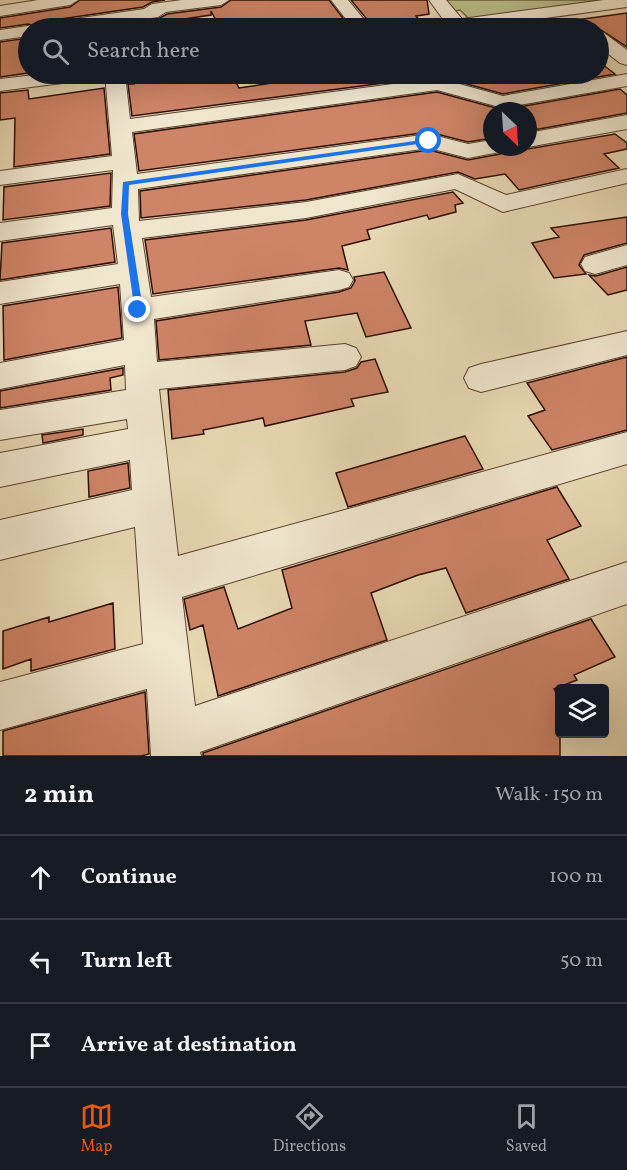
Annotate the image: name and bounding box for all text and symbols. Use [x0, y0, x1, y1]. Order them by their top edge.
search box [18, 18, 609, 84]
icon: search [39, 35, 72, 68]
text: Search here [87, 36, 200, 67]
north arrow [483, 102, 537, 156]
route start [415, 127, 441, 153]
route end [124, 296, 150, 322]
map controls [555, 684, 609, 738]
button: layers [555, 684, 609, 738]
text: 2 min [24, 777, 94, 813]
text: Walk · 150 m [495, 781, 603, 809]
icon: ahead [24, 861, 57, 894]
text: Continue [81, 862, 177, 893]
text: 100 m [549, 863, 603, 891]
icon: left [24, 945, 57, 978]
text: Turn left [81, 946, 172, 977]
text: 50 m [560, 947, 603, 975]
icon: arrive [24, 1029, 57, 1062]
text: Arrive at destination [81, 1030, 297, 1061]
tab: Map [80, 1100, 113, 1158]
tab: Directions [273, 1100, 346, 1158]
tab: Saved [506, 1100, 547, 1158]

